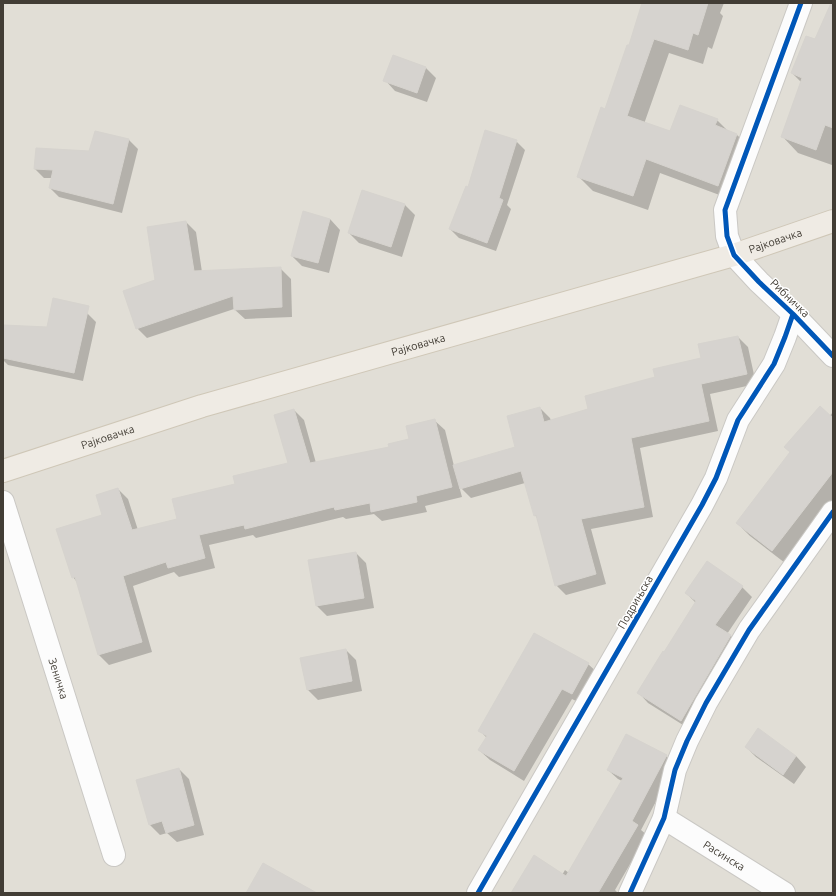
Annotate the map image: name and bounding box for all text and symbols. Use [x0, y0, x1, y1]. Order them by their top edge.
street label: Рајковачка [747, 226, 803, 256]
street label: Рибничка [768, 276, 812, 320]
street label: Рајковачка [390, 331, 446, 358]
street label: Рајковачка [79, 423, 136, 451]
street label: Подрињска [615, 573, 655, 631]
street label: Зеничка [46, 657, 71, 700]
street label: Расинска [701, 838, 747, 873]

